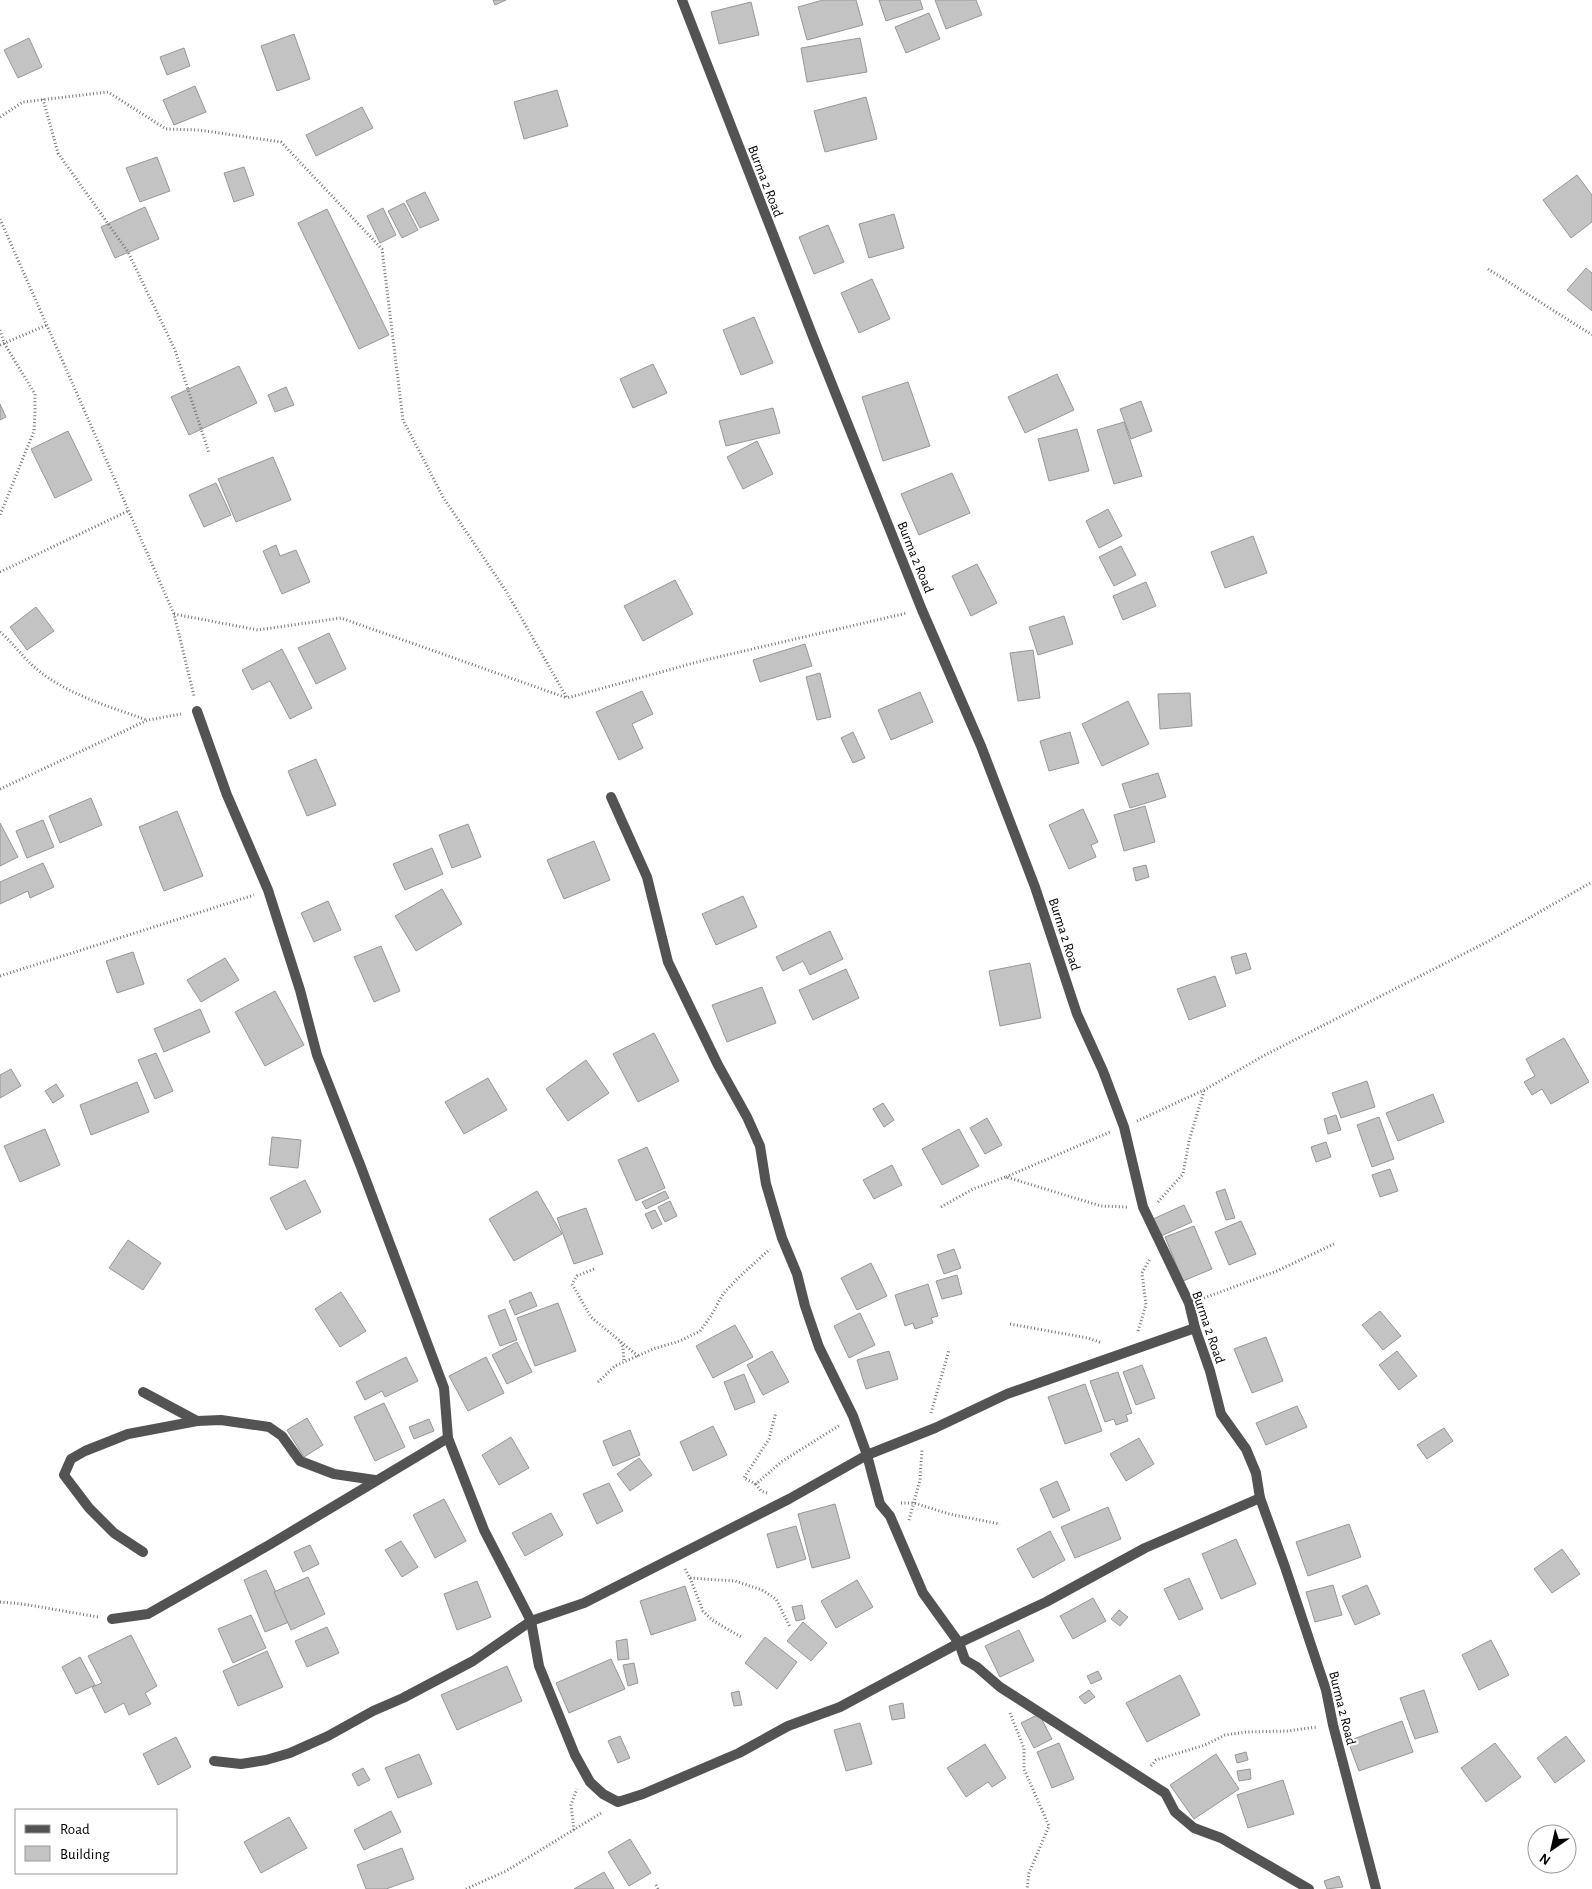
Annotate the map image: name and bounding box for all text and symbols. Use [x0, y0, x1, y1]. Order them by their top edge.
street label: Burma 2 Road [745, 144, 785, 219]
street label: Burma 2 Road [894, 520, 936, 595]
street label: Burma 2 Road [1046, 896, 1082, 972]
street label: Burma 2 Road [1189, 1289, 1227, 1365]
street label: Burma 2 Road [1326, 1670, 1358, 1747]
legend [15, 1809, 178, 1874]
text: Road [60, 1822, 90, 1837]
north arrow [1527, 1824, 1577, 1874]
text: Building [60, 1847, 110, 1862]
text: N [1537, 1850, 1553, 1867]

